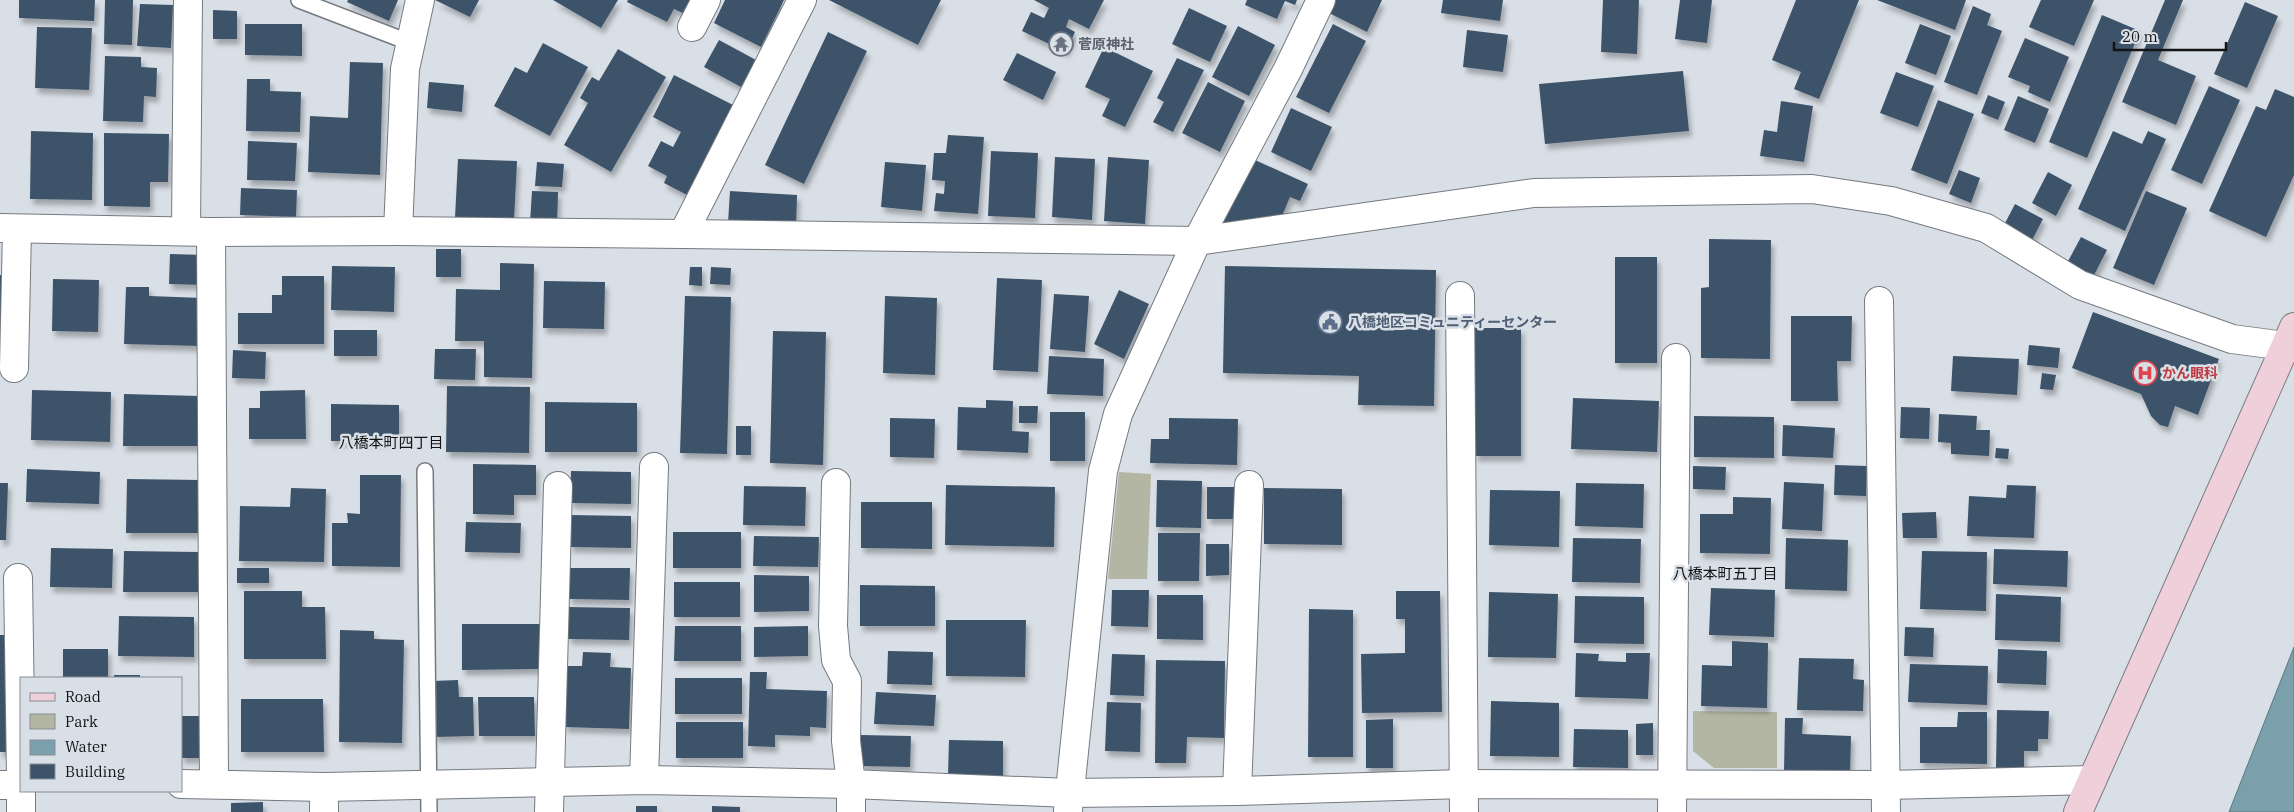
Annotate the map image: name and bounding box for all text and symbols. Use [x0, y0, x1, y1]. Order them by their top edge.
scale bar [2114, 20, 2226, 52]
text: 20 m [2122, 27, 2158, 46]
temple icon: 菅原神社 [1048, 31, 1074, 57]
place label: 菅原神社 [1078, 35, 1134, 53]
public building icon: 八橋地区コミュニティーセンター [1317, 309, 1343, 335]
place label: 八橋地区コミュニティーセンター [1348, 313, 1557, 331]
hospital icon: かん眼科 [2132, 360, 2158, 386]
place label: かん眼科 [2162, 364, 2218, 382]
district label: 八橋本町四丁目 [338, 433, 444, 452]
district label: 八橋本町五丁目 [1672, 564, 1778, 583]
legend [20, 677, 182, 792]
text: Road [65, 687, 101, 706]
text: Park [65, 712, 98, 731]
text: Water [65, 737, 107, 756]
text: Building [65, 762, 125, 781]

